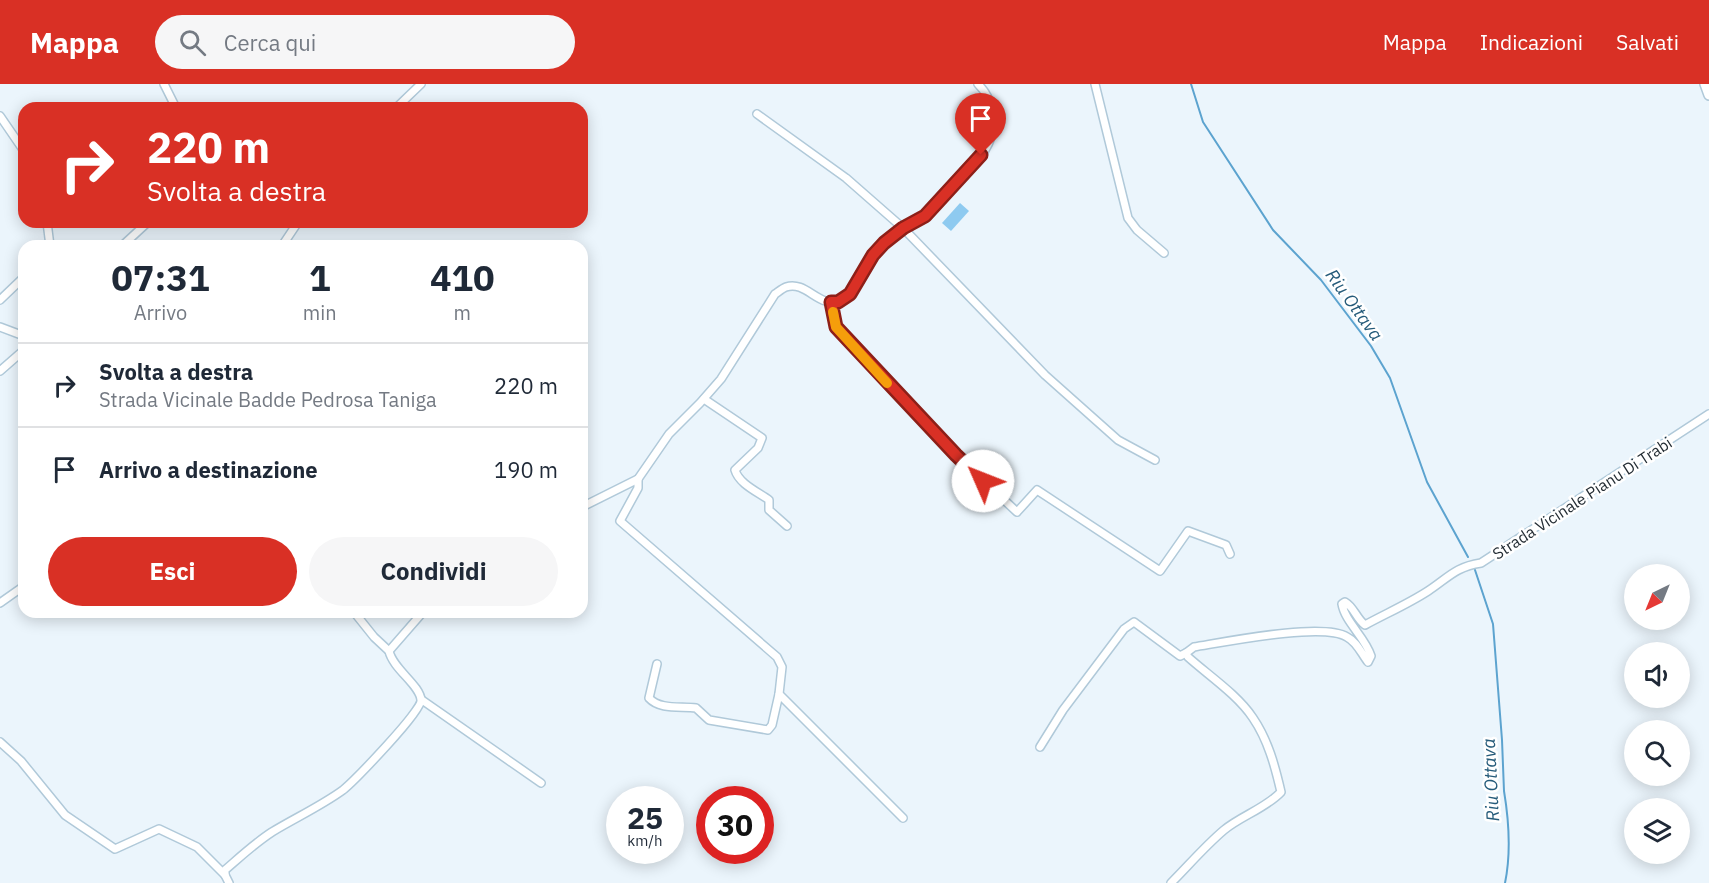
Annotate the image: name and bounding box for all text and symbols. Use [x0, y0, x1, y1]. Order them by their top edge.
search box [155, 15, 575, 69]
text: Mappa [30, 24, 119, 61]
icon: search [176, 26, 209, 59]
text: Cerca qui [224, 28, 316, 57]
text: Mappa [1383, 28, 1447, 56]
text: Indicazioni [1480, 28, 1583, 56]
text: Salvati [1616, 28, 1679, 56]
pin [955, 93, 1006, 155]
icon: arrive [964, 102, 997, 135]
text: 220 m [147, 120, 270, 175]
icon: right [48, 126, 126, 204]
text: Svolta a destra [147, 173, 326, 208]
text: 07:31 [111, 254, 210, 301]
text: 1 [309, 254, 331, 301]
text: 410 [430, 254, 495, 301]
water label: Riu Ottava [1321, 264, 1388, 345]
text: Arrivo [134, 299, 187, 326]
text: min [303, 299, 337, 326]
text: m [454, 299, 471, 326]
text: Svolta a destra [99, 357, 253, 386]
icon: right [48, 369, 81, 402]
text: 220 m [494, 371, 558, 400]
text: Strada Vicinale Badde Pedrosa Taniga [99, 386, 437, 413]
street label: Strada Vicinale Pianu Di Trabi [1489, 432, 1675, 564]
position arrow [951, 449, 1015, 513]
icon: arrive [48, 453, 81, 486]
text: Arrivo a destinazione [99, 455, 318, 484]
text: 190 m [494, 455, 558, 484]
button: Esci [48, 537, 297, 606]
button: Condividi [309, 537, 558, 606]
north arrow [1624, 564, 1690, 630]
map controls [1624, 564, 1690, 864]
button: sound [1624, 642, 1690, 708]
button: search [1624, 720, 1690, 786]
water label: Riu Ottava [1477, 738, 1504, 822]
speed limit sign: 30 [696, 786, 774, 864]
text: 25 [627, 798, 663, 837]
button: layers [1624, 798, 1690, 864]
text: km/h [627, 831, 663, 850]

